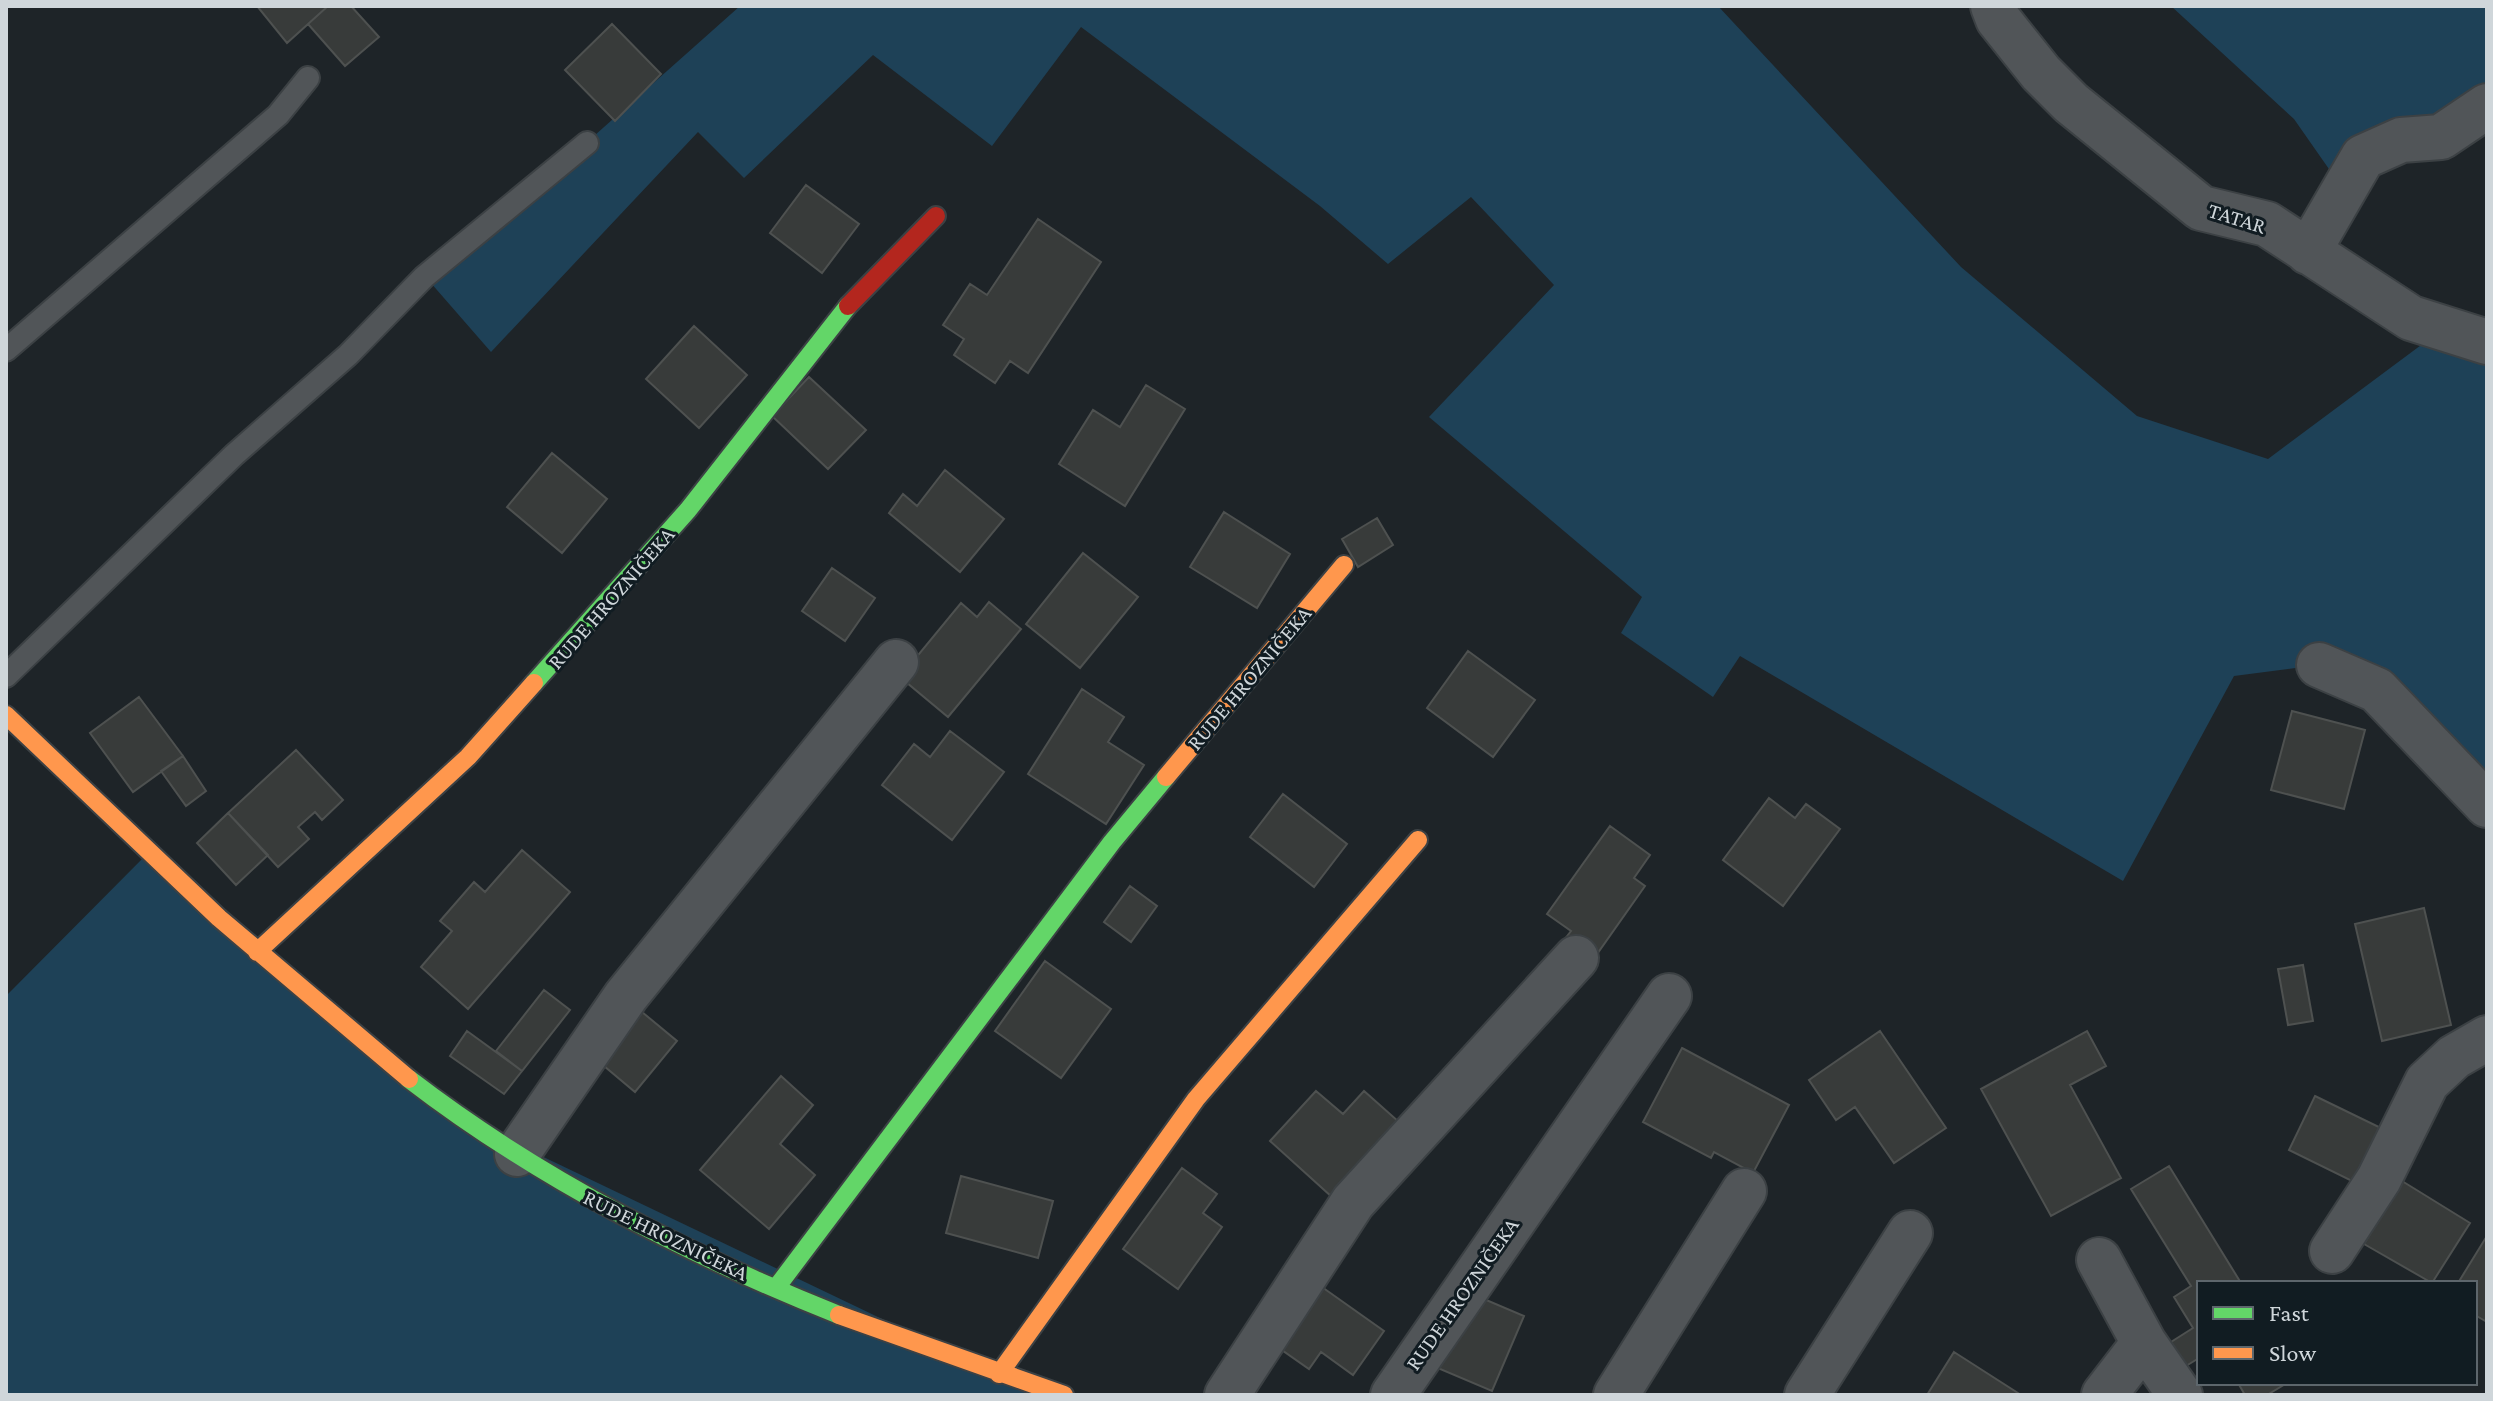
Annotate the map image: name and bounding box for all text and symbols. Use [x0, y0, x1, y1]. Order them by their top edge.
street label: TATAR [2205, 197, 2270, 239]
street label: RUDE HROZNIČEKA [543, 522, 680, 674]
street label: RUDE HROZNIČEKA [1182, 601, 1317, 755]
street label: RUDE HROZNIČEKA [580, 1184, 753, 1286]
street label: RUDE HROZNIČEKA [1400, 1213, 1524, 1375]
legend [2197, 1281, 2477, 1385]
text: Fast [2269, 1299, 2310, 1326]
text: Slow [2269, 1339, 2316, 1366]

